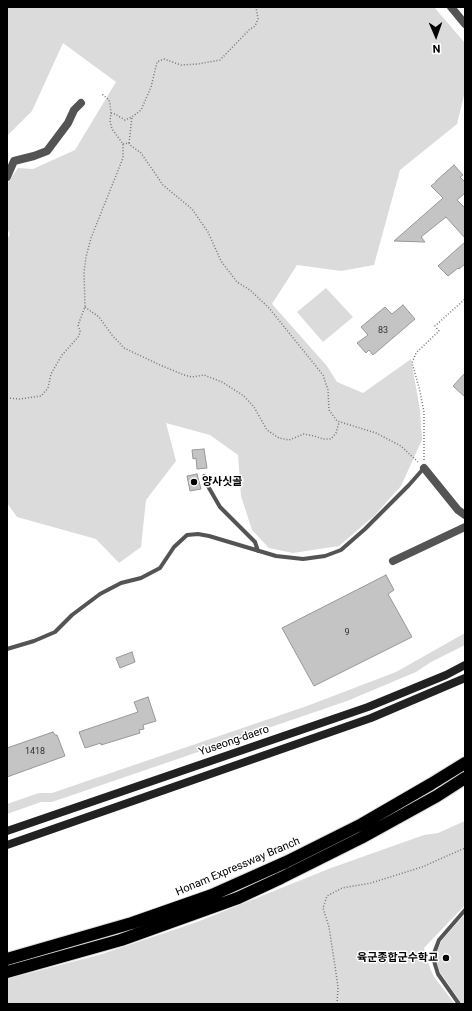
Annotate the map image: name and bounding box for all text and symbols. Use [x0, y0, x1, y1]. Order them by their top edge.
north arrow [416, 16, 456, 56]
text: N [432, 42, 441, 55]
house number: 83 [378, 326, 388, 336]
place label: 양사싯골 [202, 475, 242, 489]
marker: 양사싯골 [189, 477, 199, 487]
house number: 9 [344, 628, 350, 638]
street label: Yuseong-daero [197, 723, 271, 759]
house number: 1418 [25, 747, 45, 757]
street label: Honam Expressway Branch [174, 835, 302, 899]
place label: 육군종합군수학교 [357, 951, 438, 965]
marker: 육군종합군수학교 [441, 953, 451, 963]

